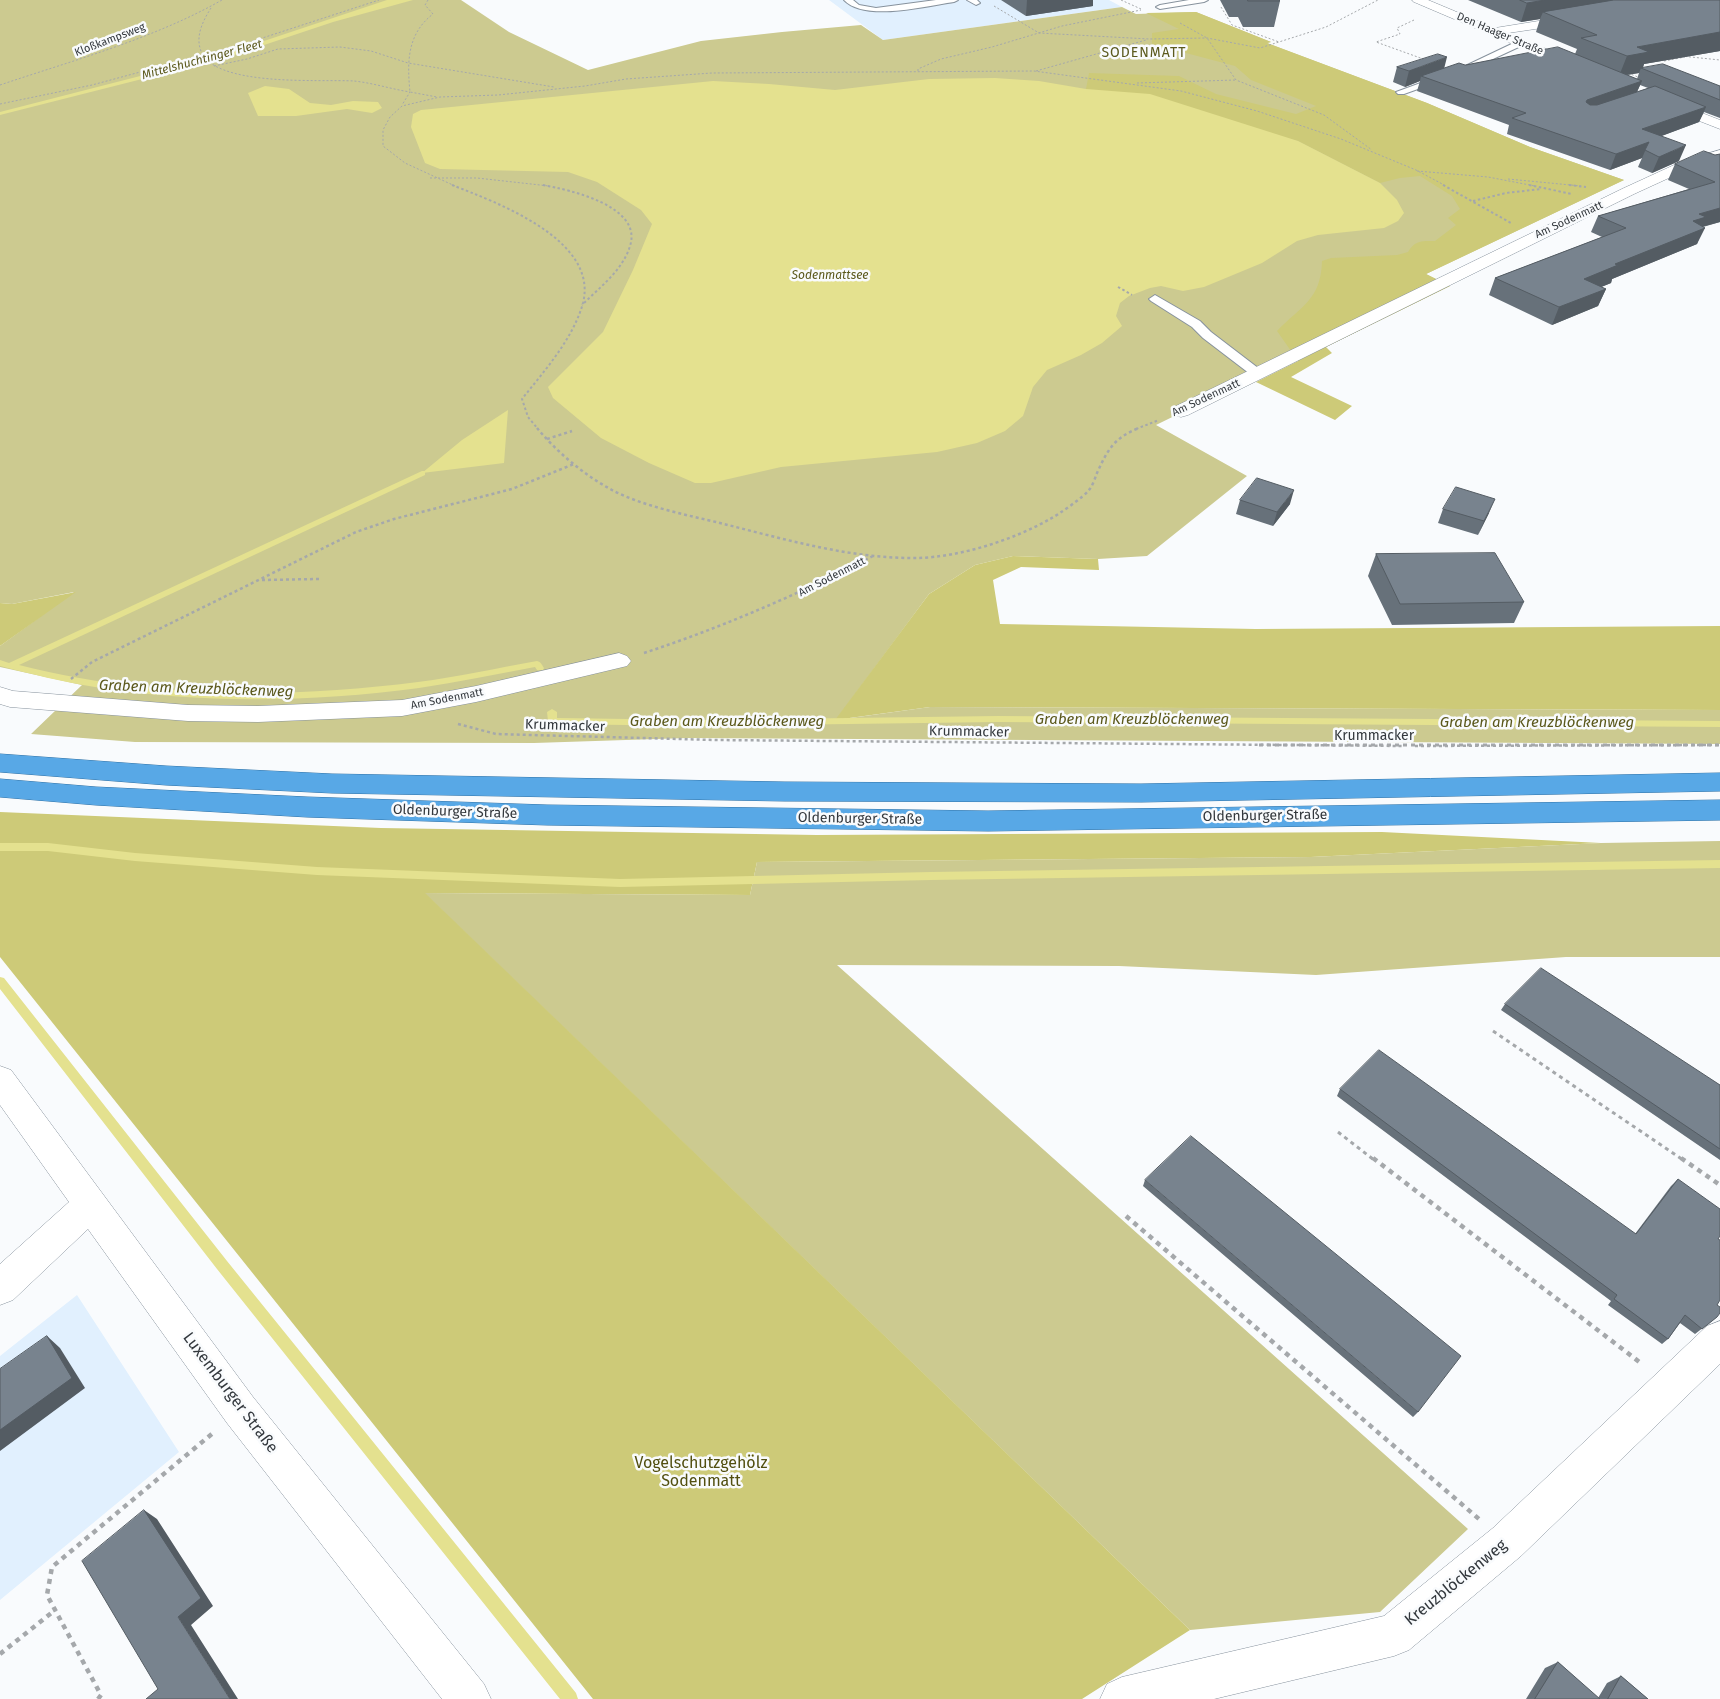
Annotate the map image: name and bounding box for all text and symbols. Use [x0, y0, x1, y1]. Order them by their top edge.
street label: Den Haager Straße [1455, 10, 1545, 58]
street label: Kloßkampsweg [73, 20, 147, 60]
water label: Mittelshuchtinger Fleet [140, 37, 264, 83]
district label: SODENMATT [1100, 45, 1188, 61]
street label: Am Sodenmatt [1533, 199, 1605, 241]
water label: Sodenmattsee [791, 269, 869, 283]
street label: Am Sodenmatt [1170, 377, 1242, 419]
street label: Am Sodenmatt [796, 554, 868, 600]
water label: Graben am Kreuzblöckenweg [98, 677, 294, 701]
street label: Am Sodenmatt [410, 686, 484, 712]
water label: Graben am Kreuzblöckenweg [1035, 711, 1229, 729]
water label: Graben am Kreuzblöckenweg [630, 713, 824, 731]
water label: Graben am Kreuzblöckenweg [1440, 714, 1634, 732]
street label: Krummacker [525, 716, 605, 736]
street label: Krummacker [929, 723, 1009, 741]
street label: Krummacker [1334, 728, 1414, 744]
street label: Oldenburger Straße [392, 801, 518, 823]
street label: Oldenburger Straße [1203, 807, 1327, 825]
street label: Oldenburger Straße [798, 810, 922, 828]
street label: Luxemburger Straße [178, 1329, 282, 1457]
park label: Vogelschutzgehölz Sodenmatt [634, 1454, 768, 1492]
street label: Kreuzblöckenweg [1401, 1536, 1511, 1630]

